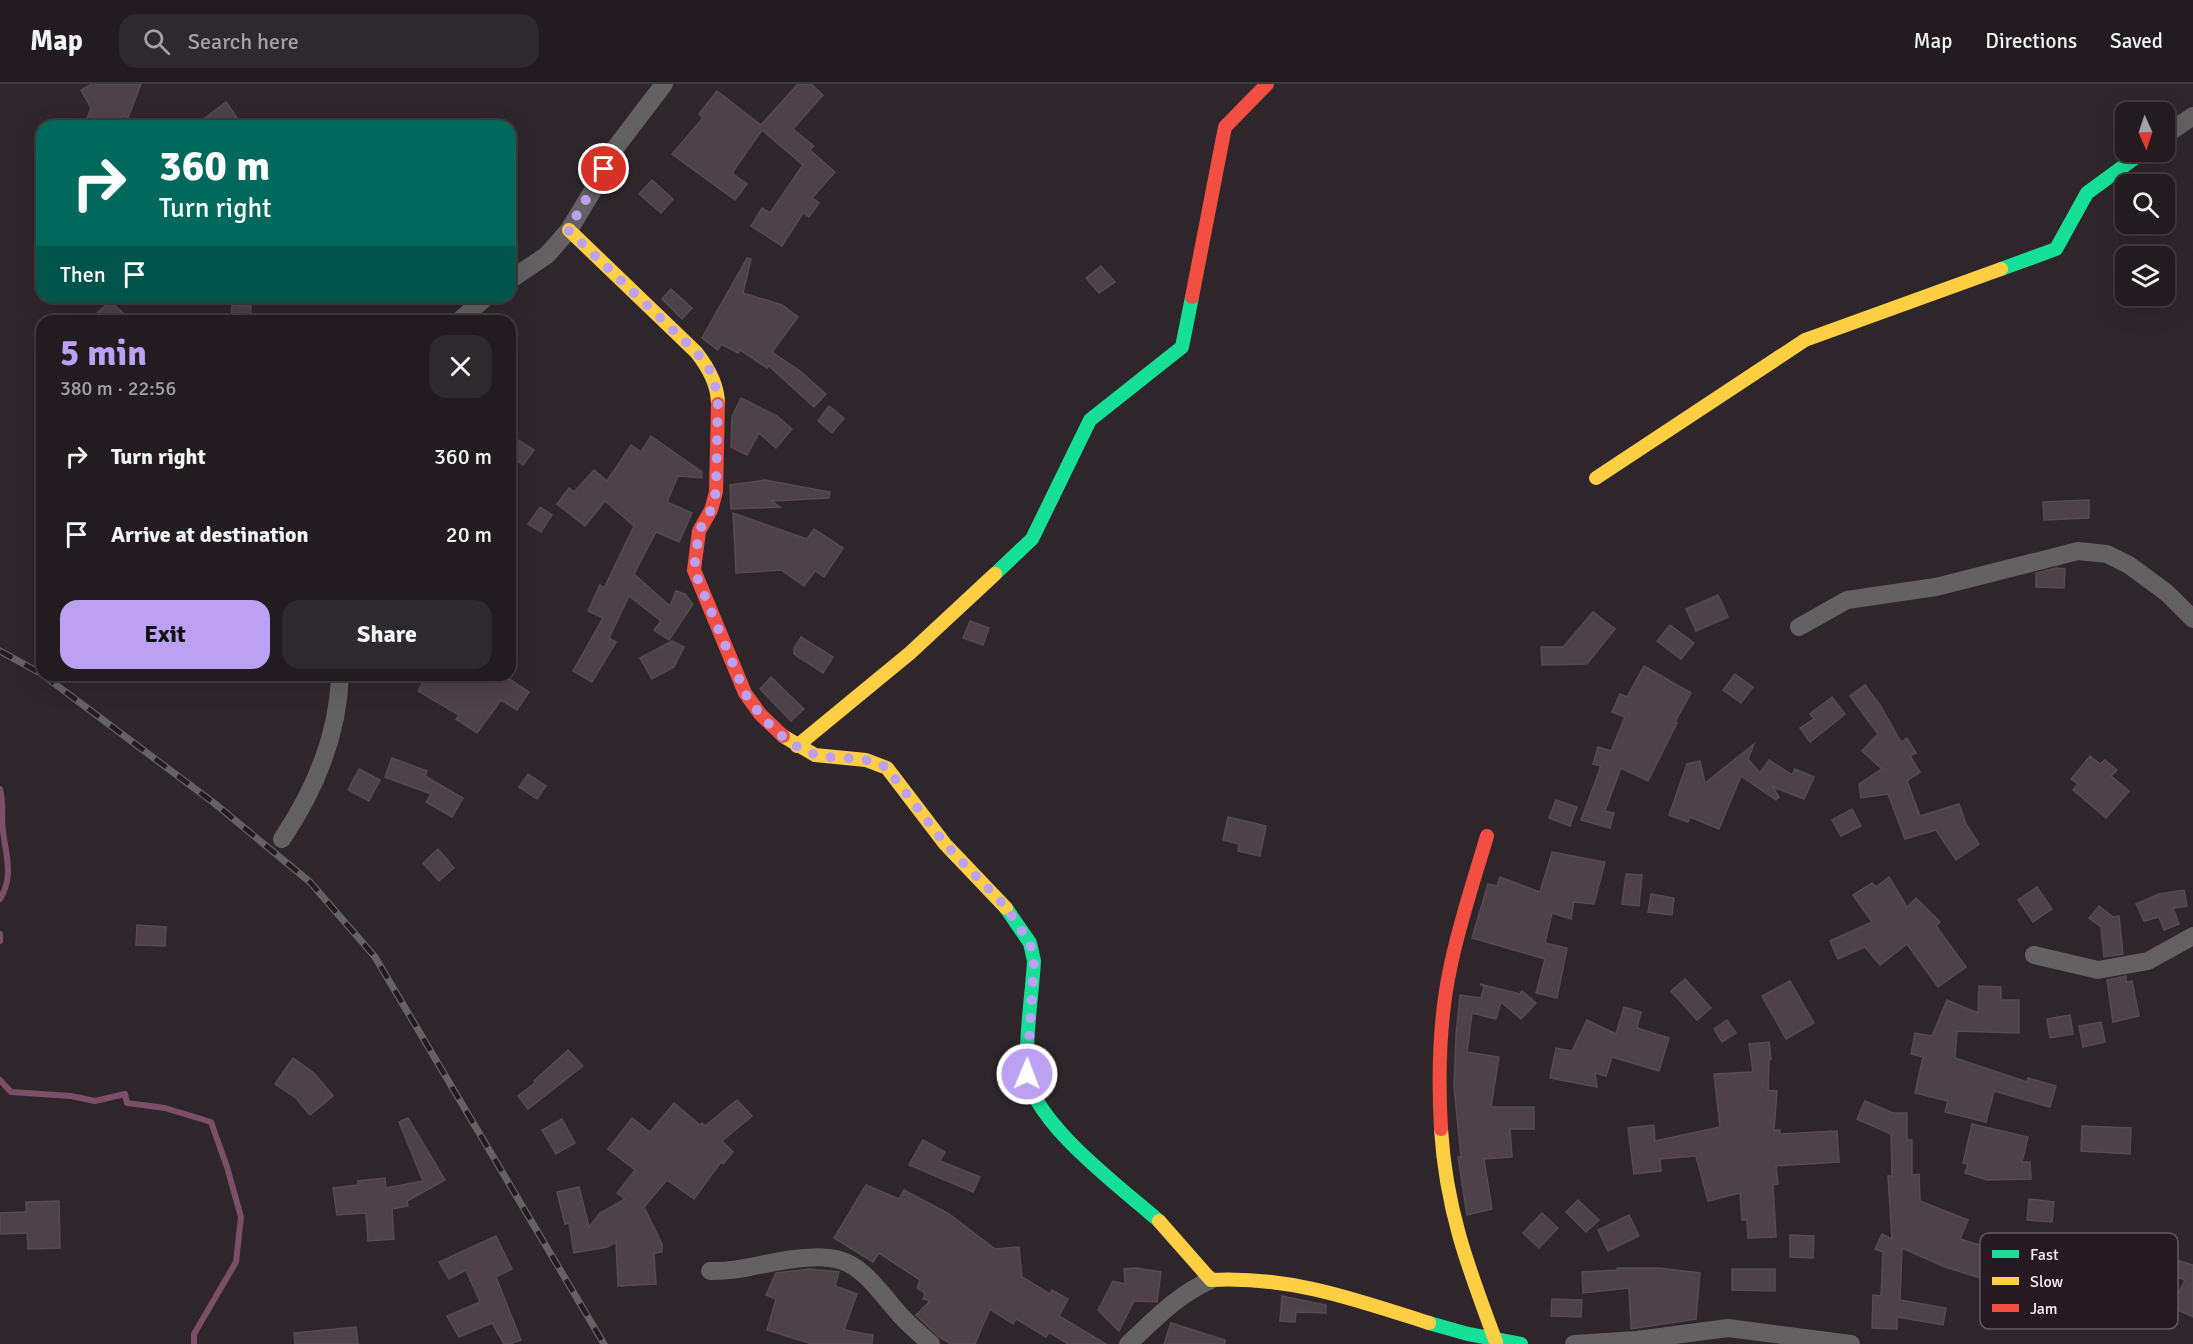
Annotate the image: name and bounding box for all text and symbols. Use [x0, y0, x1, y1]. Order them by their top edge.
search box [119, 14, 539, 68]
text: Map [30, 24, 83, 58]
icon: search [140, 25, 173, 58]
text: Search here [188, 28, 299, 55]
text: Map [1914, 28, 1952, 54]
text: Directions [1985, 28, 2077, 54]
text: Saved [2110, 28, 2163, 54]
north arrow [2115, 102, 2175, 162]
map controls [2115, 102, 2175, 306]
text: 360 m [159, 141, 270, 192]
pin [578, 143, 629, 194]
icon: right [60, 144, 138, 222]
icon: arrive [587, 152, 620, 185]
button: search [2115, 174, 2175, 234]
text: Turn right [159, 192, 272, 225]
button: layers [2115, 246, 2175, 306]
icon: arrive [118, 258, 151, 291]
text: Then [60, 261, 106, 288]
text: 5 min [60, 331, 147, 376]
button: close [429, 335, 492, 398]
text: 380 m · 22:56 [60, 376, 176, 401]
icon: right [60, 440, 93, 473]
text: Turn right [111, 443, 206, 470]
text: 360 m [434, 443, 492, 470]
icon: arrive [60, 518, 93, 551]
text: Arrive at destination [111, 521, 308, 548]
text: 20 m [446, 521, 492, 548]
button: Exit [60, 600, 270, 669]
button: Share [282, 600, 492, 669]
position arrow [995, 1042, 1059, 1106]
legend [1980, 1233, 2178, 1329]
text: Fast [2030, 1245, 2059, 1265]
text: Slow [2030, 1272, 2064, 1292]
text: Jam [2030, 1299, 2058, 1319]

